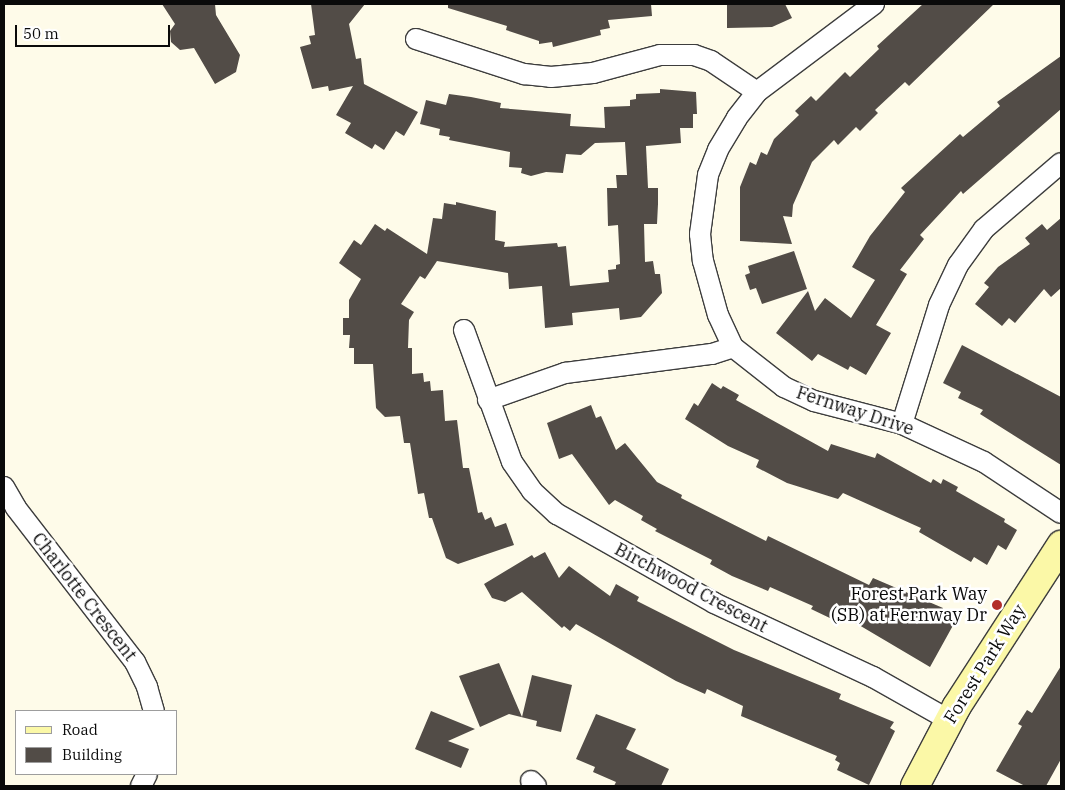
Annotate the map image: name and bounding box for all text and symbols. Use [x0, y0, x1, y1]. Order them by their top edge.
scale bar [18, 15, 172, 47]
text: 50 m [23, 24, 59, 43]
street label: Fernway Drive [794, 382, 916, 440]
street label: Charlotte Crescent [27, 528, 141, 666]
street label: Birchwood Crescent [611, 539, 771, 637]
place label: Forest Park Way (SB) at Fernway Dr [831, 584, 987, 626]
marker: Forest Park Way (SB) at Fernway Dr [991, 599, 1003, 611]
street label: Forest Park Way [940, 600, 1030, 728]
legend [15, 710, 178, 775]
text: Road [62, 720, 98, 739]
text: Building [62, 745, 122, 764]

